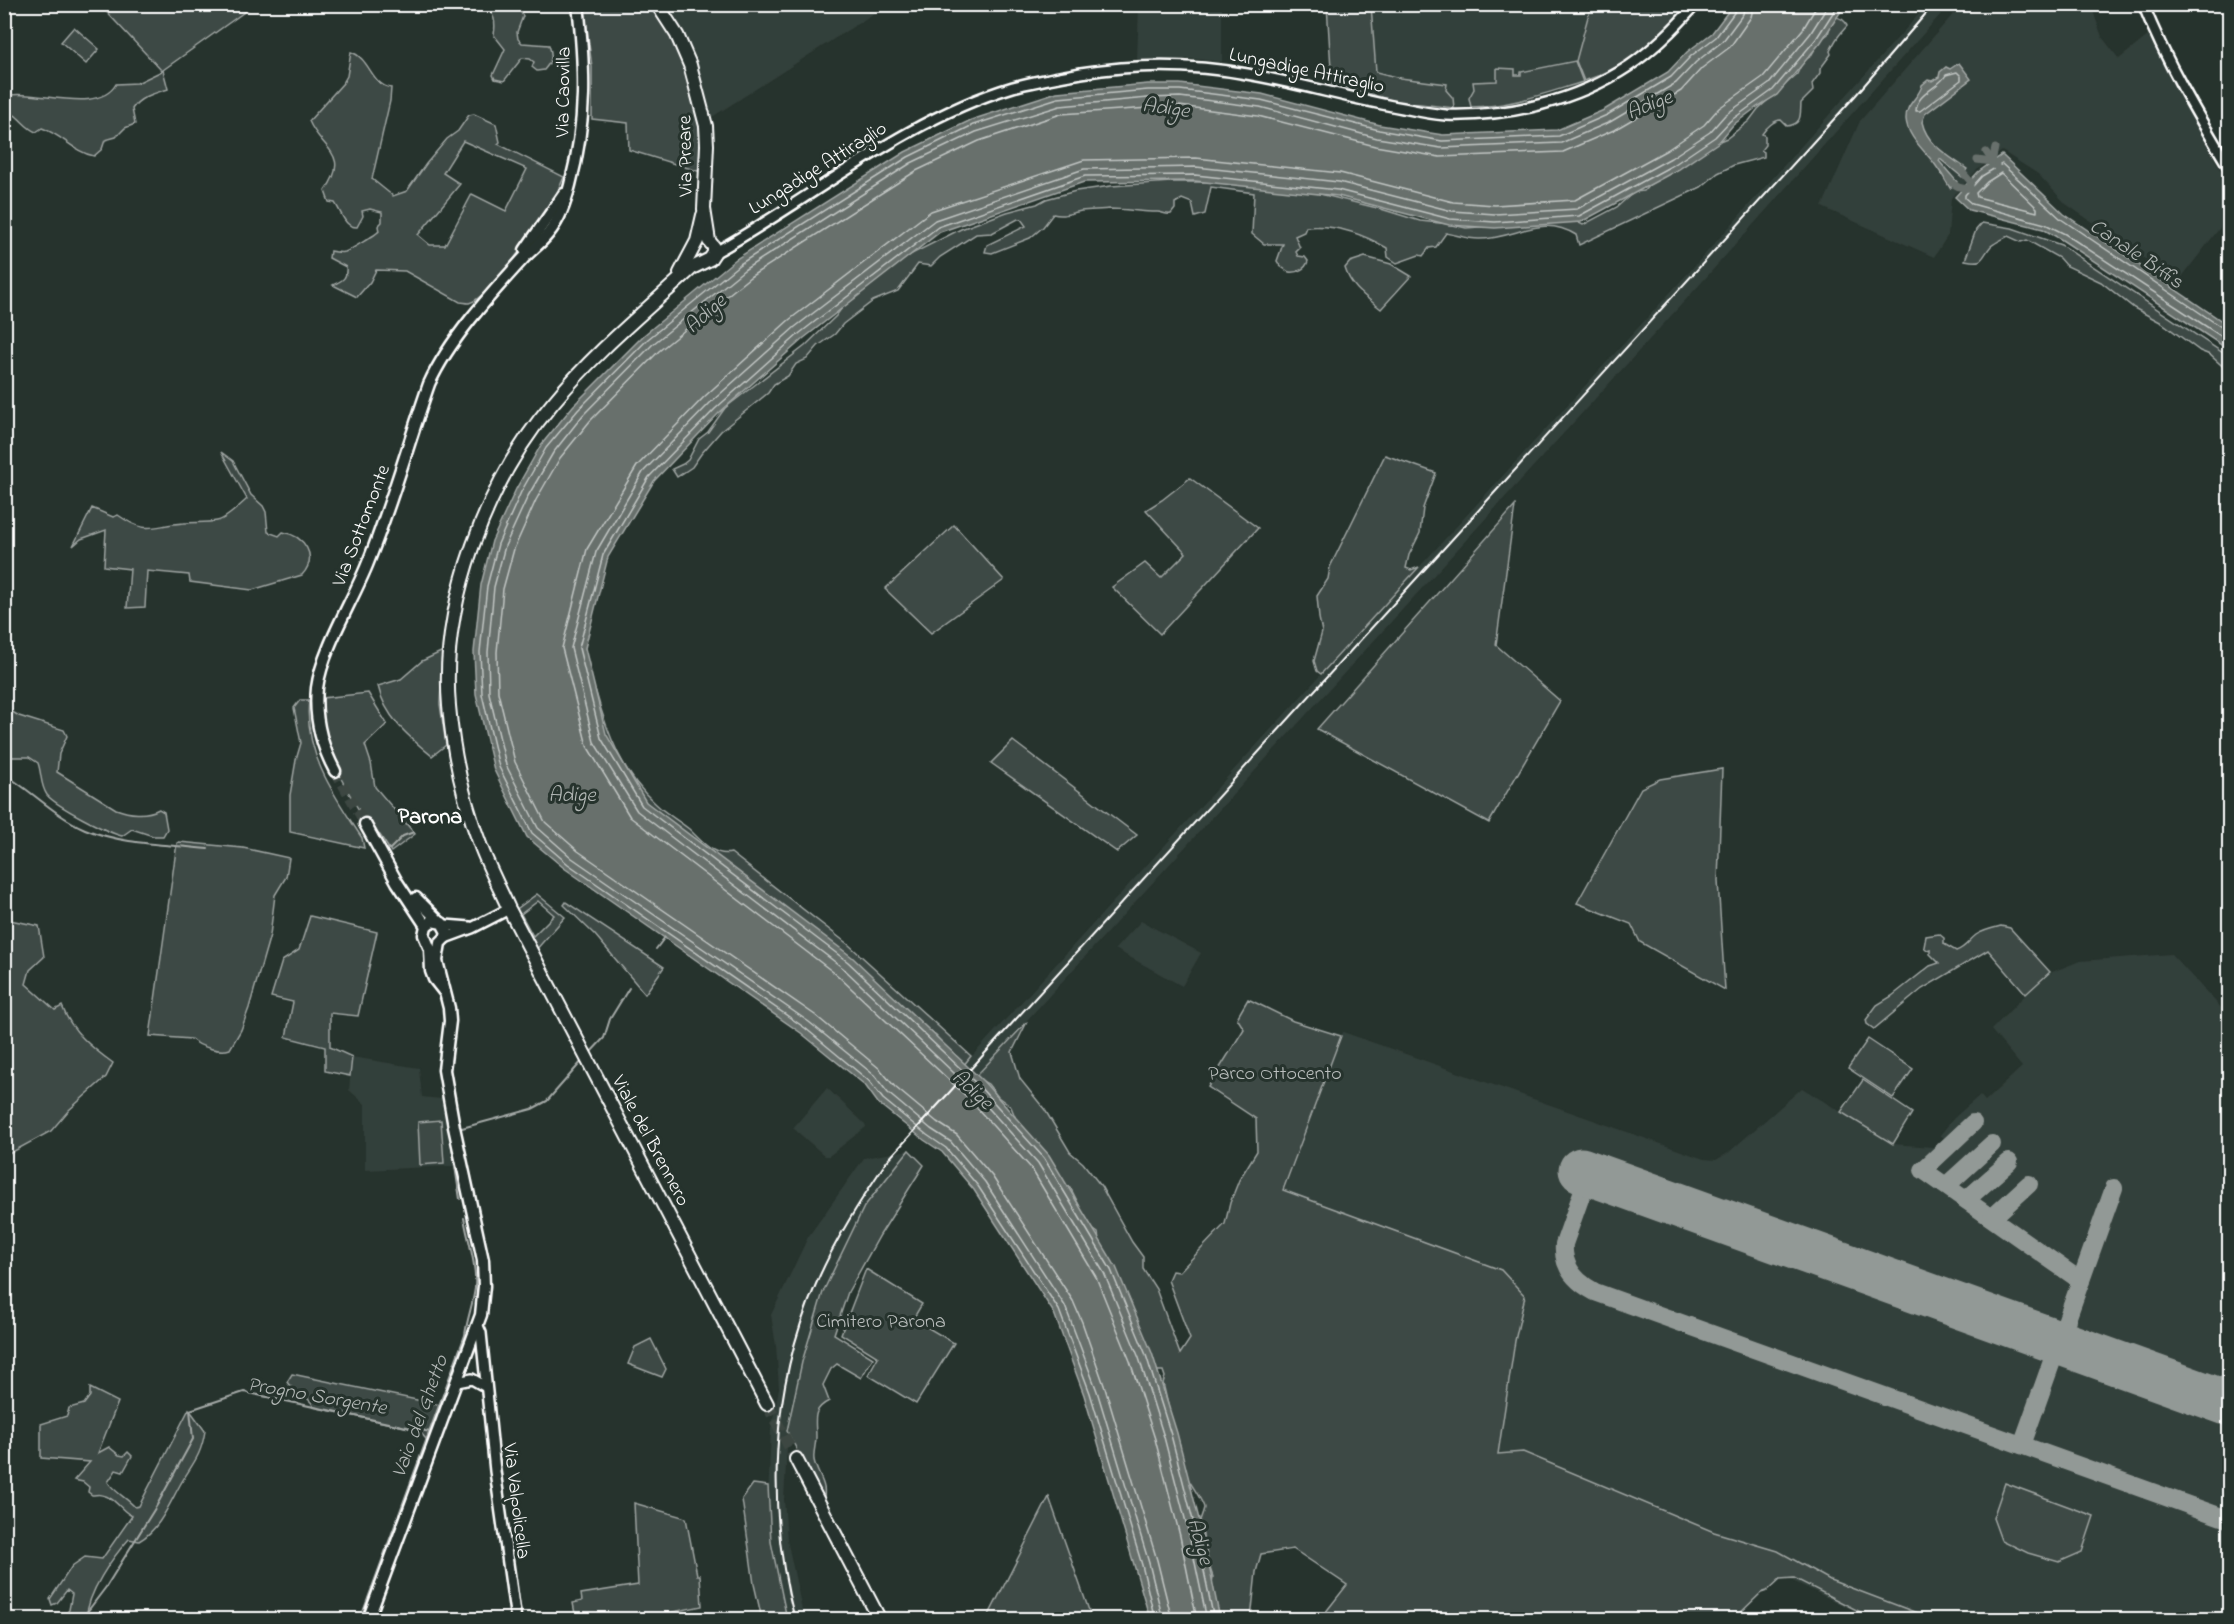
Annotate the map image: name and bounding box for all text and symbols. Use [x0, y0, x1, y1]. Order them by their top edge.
street label: Lungadige Attiraglio [1226, 41, 1387, 103]
street label: Via Caovilla [549, 46, 580, 139]
water label: Adige [1622, 82, 1679, 130]
water label: Adige [1140, 91, 1193, 128]
street label: Via Preare [671, 115, 702, 198]
street label: Lungadige Attiraglio [744, 115, 894, 224]
water label: Canale Biffis [2083, 212, 2189, 297]
water label: Adige [679, 286, 736, 342]
street label: Via Sottomonte [325, 461, 399, 592]
water label: Adige [548, 781, 597, 812]
district label: Parona [398, 802, 462, 834]
park label: Parco Ottocento [1208, 1060, 1342, 1089]
water label: Adige [943, 1063, 1000, 1119]
street label: Viale del Brennero [603, 1070, 697, 1212]
park label: Cimitero Parona [816, 1308, 946, 1337]
water label: Vaio del Ghetto [385, 1350, 457, 1482]
water label: Progno Sorgente [244, 1370, 390, 1425]
street label: Via Valpolicella [494, 1441, 537, 1561]
water label: Adige [1177, 1515, 1220, 1570]

